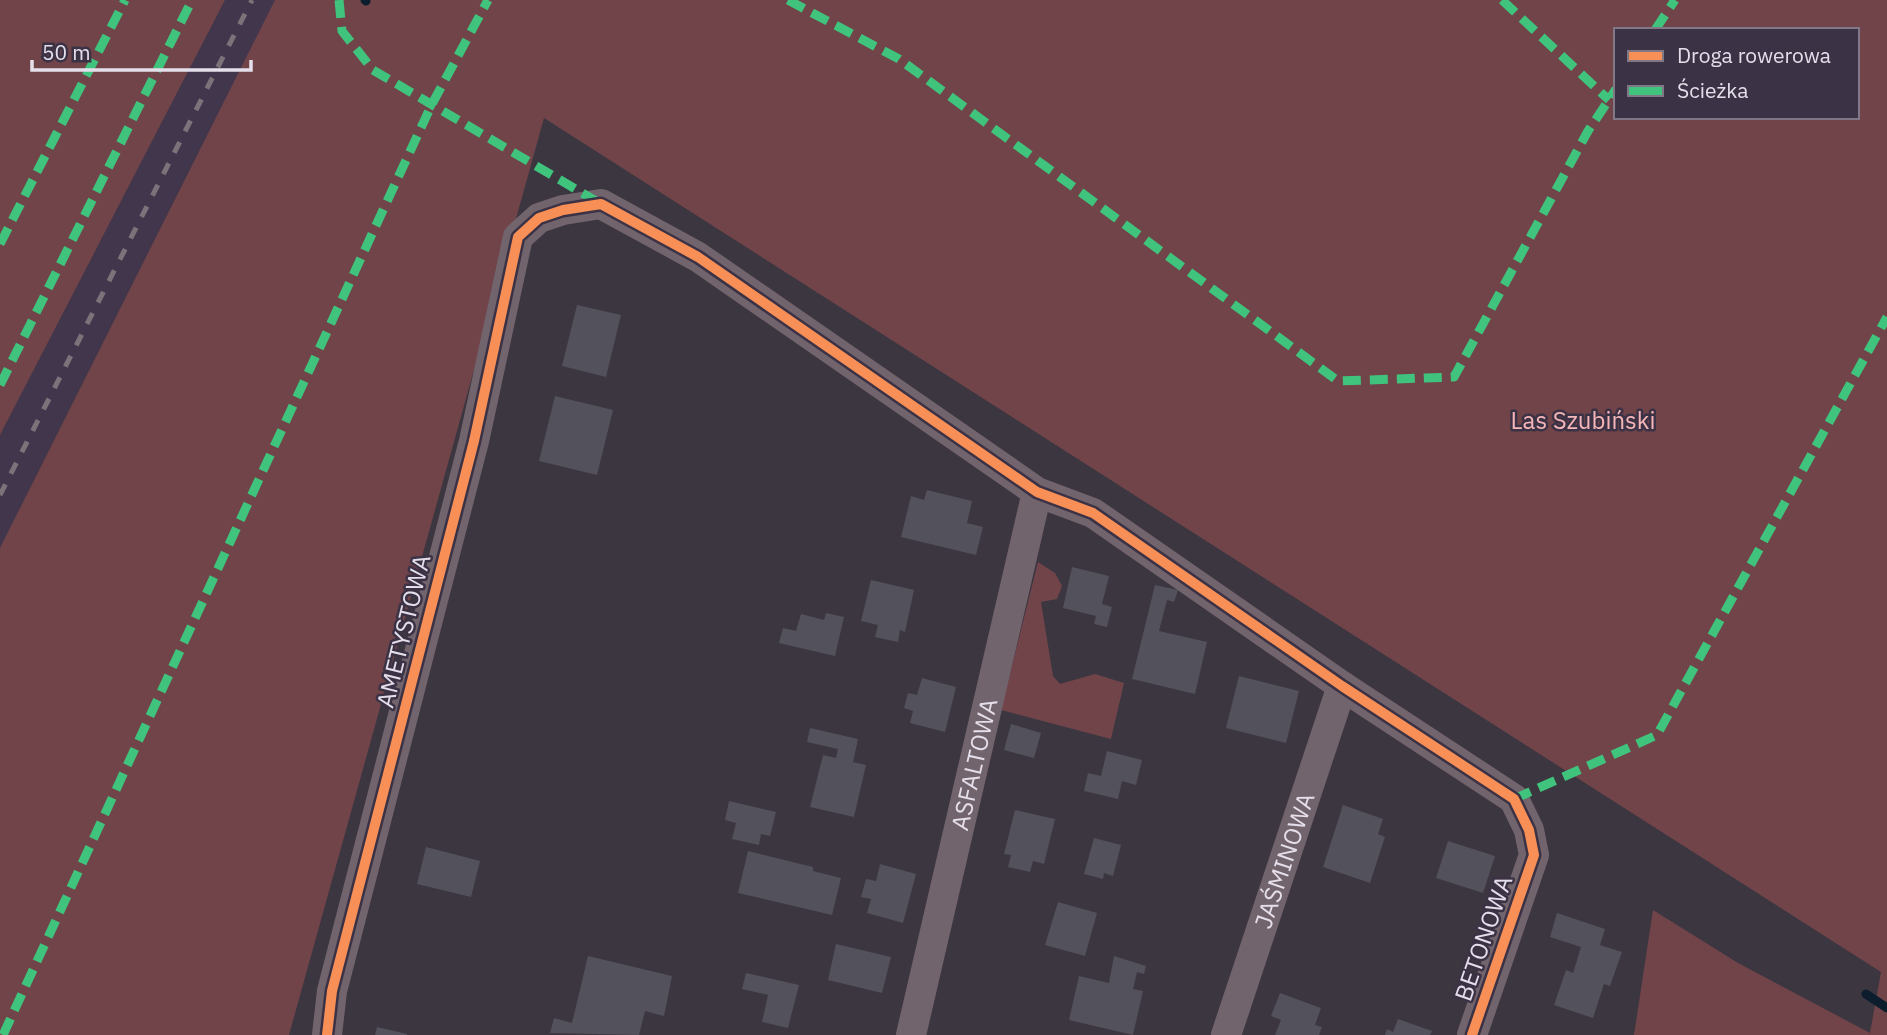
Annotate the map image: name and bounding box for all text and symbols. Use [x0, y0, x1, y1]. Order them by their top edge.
scale bar [32, 28, 250, 72]
legend [1614, 28, 1859, 119]
text: 50 m [42, 38, 91, 66]
text: Droga rowerowa [1677, 41, 1831, 69]
text: Ścieżka [1677, 76, 1748, 104]
park label: Las Szubiński [1511, 404, 1655, 436]
street label: AMETYSTOWA [368, 551, 438, 711]
street label: ASFALTOWA [943, 695, 1005, 833]
street label: JAŚMINOWA [1247, 788, 1321, 932]
street label: BETONOWA [1447, 871, 1519, 1005]

